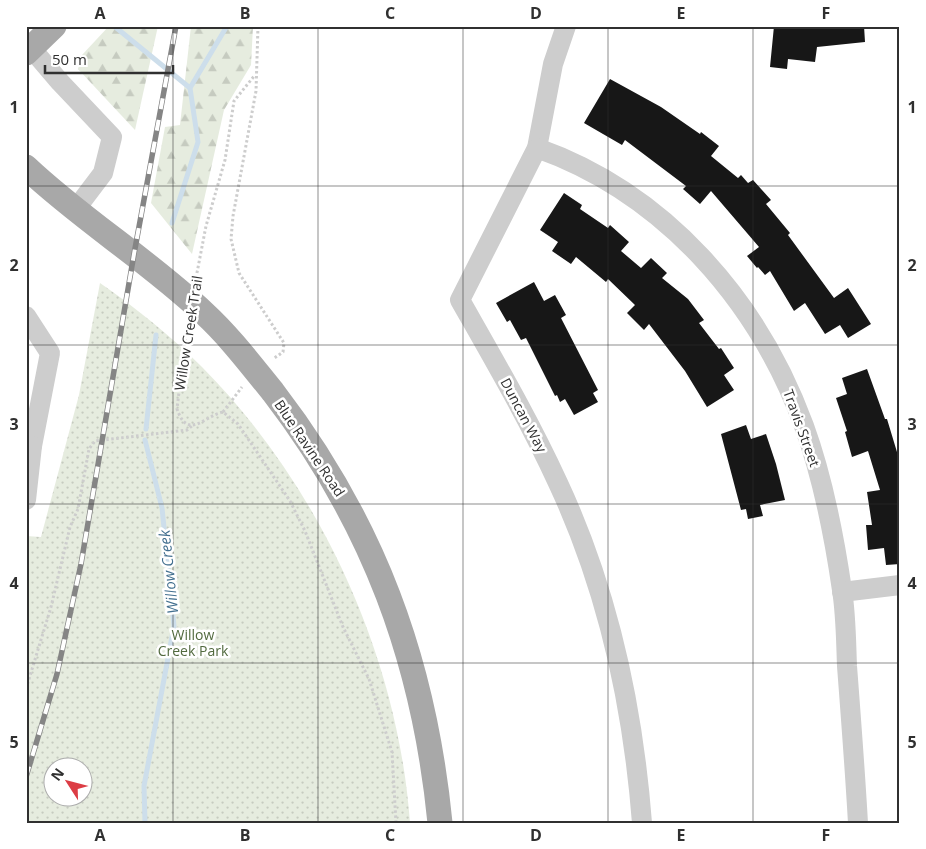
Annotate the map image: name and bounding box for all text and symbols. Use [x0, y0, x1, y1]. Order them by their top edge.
text: A [94, 2, 106, 24]
text: B [240, 2, 250, 24]
text: C [385, 2, 395, 24]
text: D [530, 2, 542, 24]
text: E [677, 2, 686, 24]
text: F [822, 2, 830, 24]
scale bar [45, 42, 172, 74]
text: 50 m [52, 49, 87, 69]
text: 1 [9, 96, 19, 118]
text: 1 [907, 96, 917, 118]
text: 2 [9, 254, 19, 276]
text: 2 [907, 254, 917, 276]
street label: Willow Creek Trail [170, 274, 206, 392]
street label: Duncan Way [496, 374, 552, 456]
street label: Travis Street [779, 387, 825, 469]
street label: Blue Ravine Road [270, 396, 350, 500]
text: 3 [9, 413, 19, 435]
text: 3 [907, 413, 917, 435]
water label: Willow Creek [154, 528, 182, 615]
text: 4 [9, 572, 19, 594]
text: 4 [907, 572, 917, 594]
park label: Willow Creek Park [158, 625, 229, 660]
text: 5 [9, 731, 19, 753]
text: 5 [907, 731, 917, 753]
north arrow [42, 756, 92, 806]
text: N [46, 764, 68, 784]
text: A [94, 824, 106, 846]
text: B [240, 824, 250, 846]
text: C [385, 824, 395, 846]
text: D [530, 824, 542, 846]
text: E [677, 824, 686, 846]
text: F [822, 824, 830, 846]

